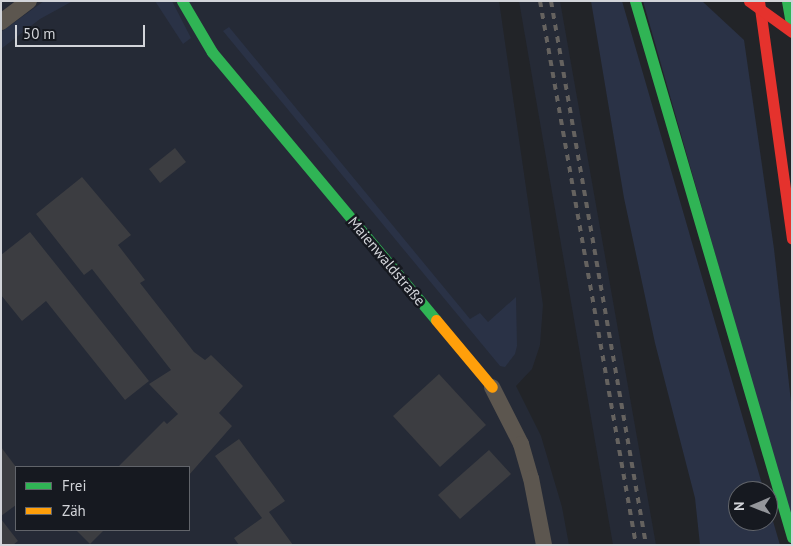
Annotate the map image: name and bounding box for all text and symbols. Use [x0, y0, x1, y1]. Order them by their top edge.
scale bar [18, 15, 148, 47]
text: 50 m [23, 24, 56, 43]
street label: Maienwaldstraße [345, 213, 429, 309]
legend [15, 466, 190, 531]
text: Frei [62, 476, 87, 495]
north arrow [728, 481, 778, 531]
text: Zäh [62, 501, 86, 520]
text: N [730, 501, 748, 511]

